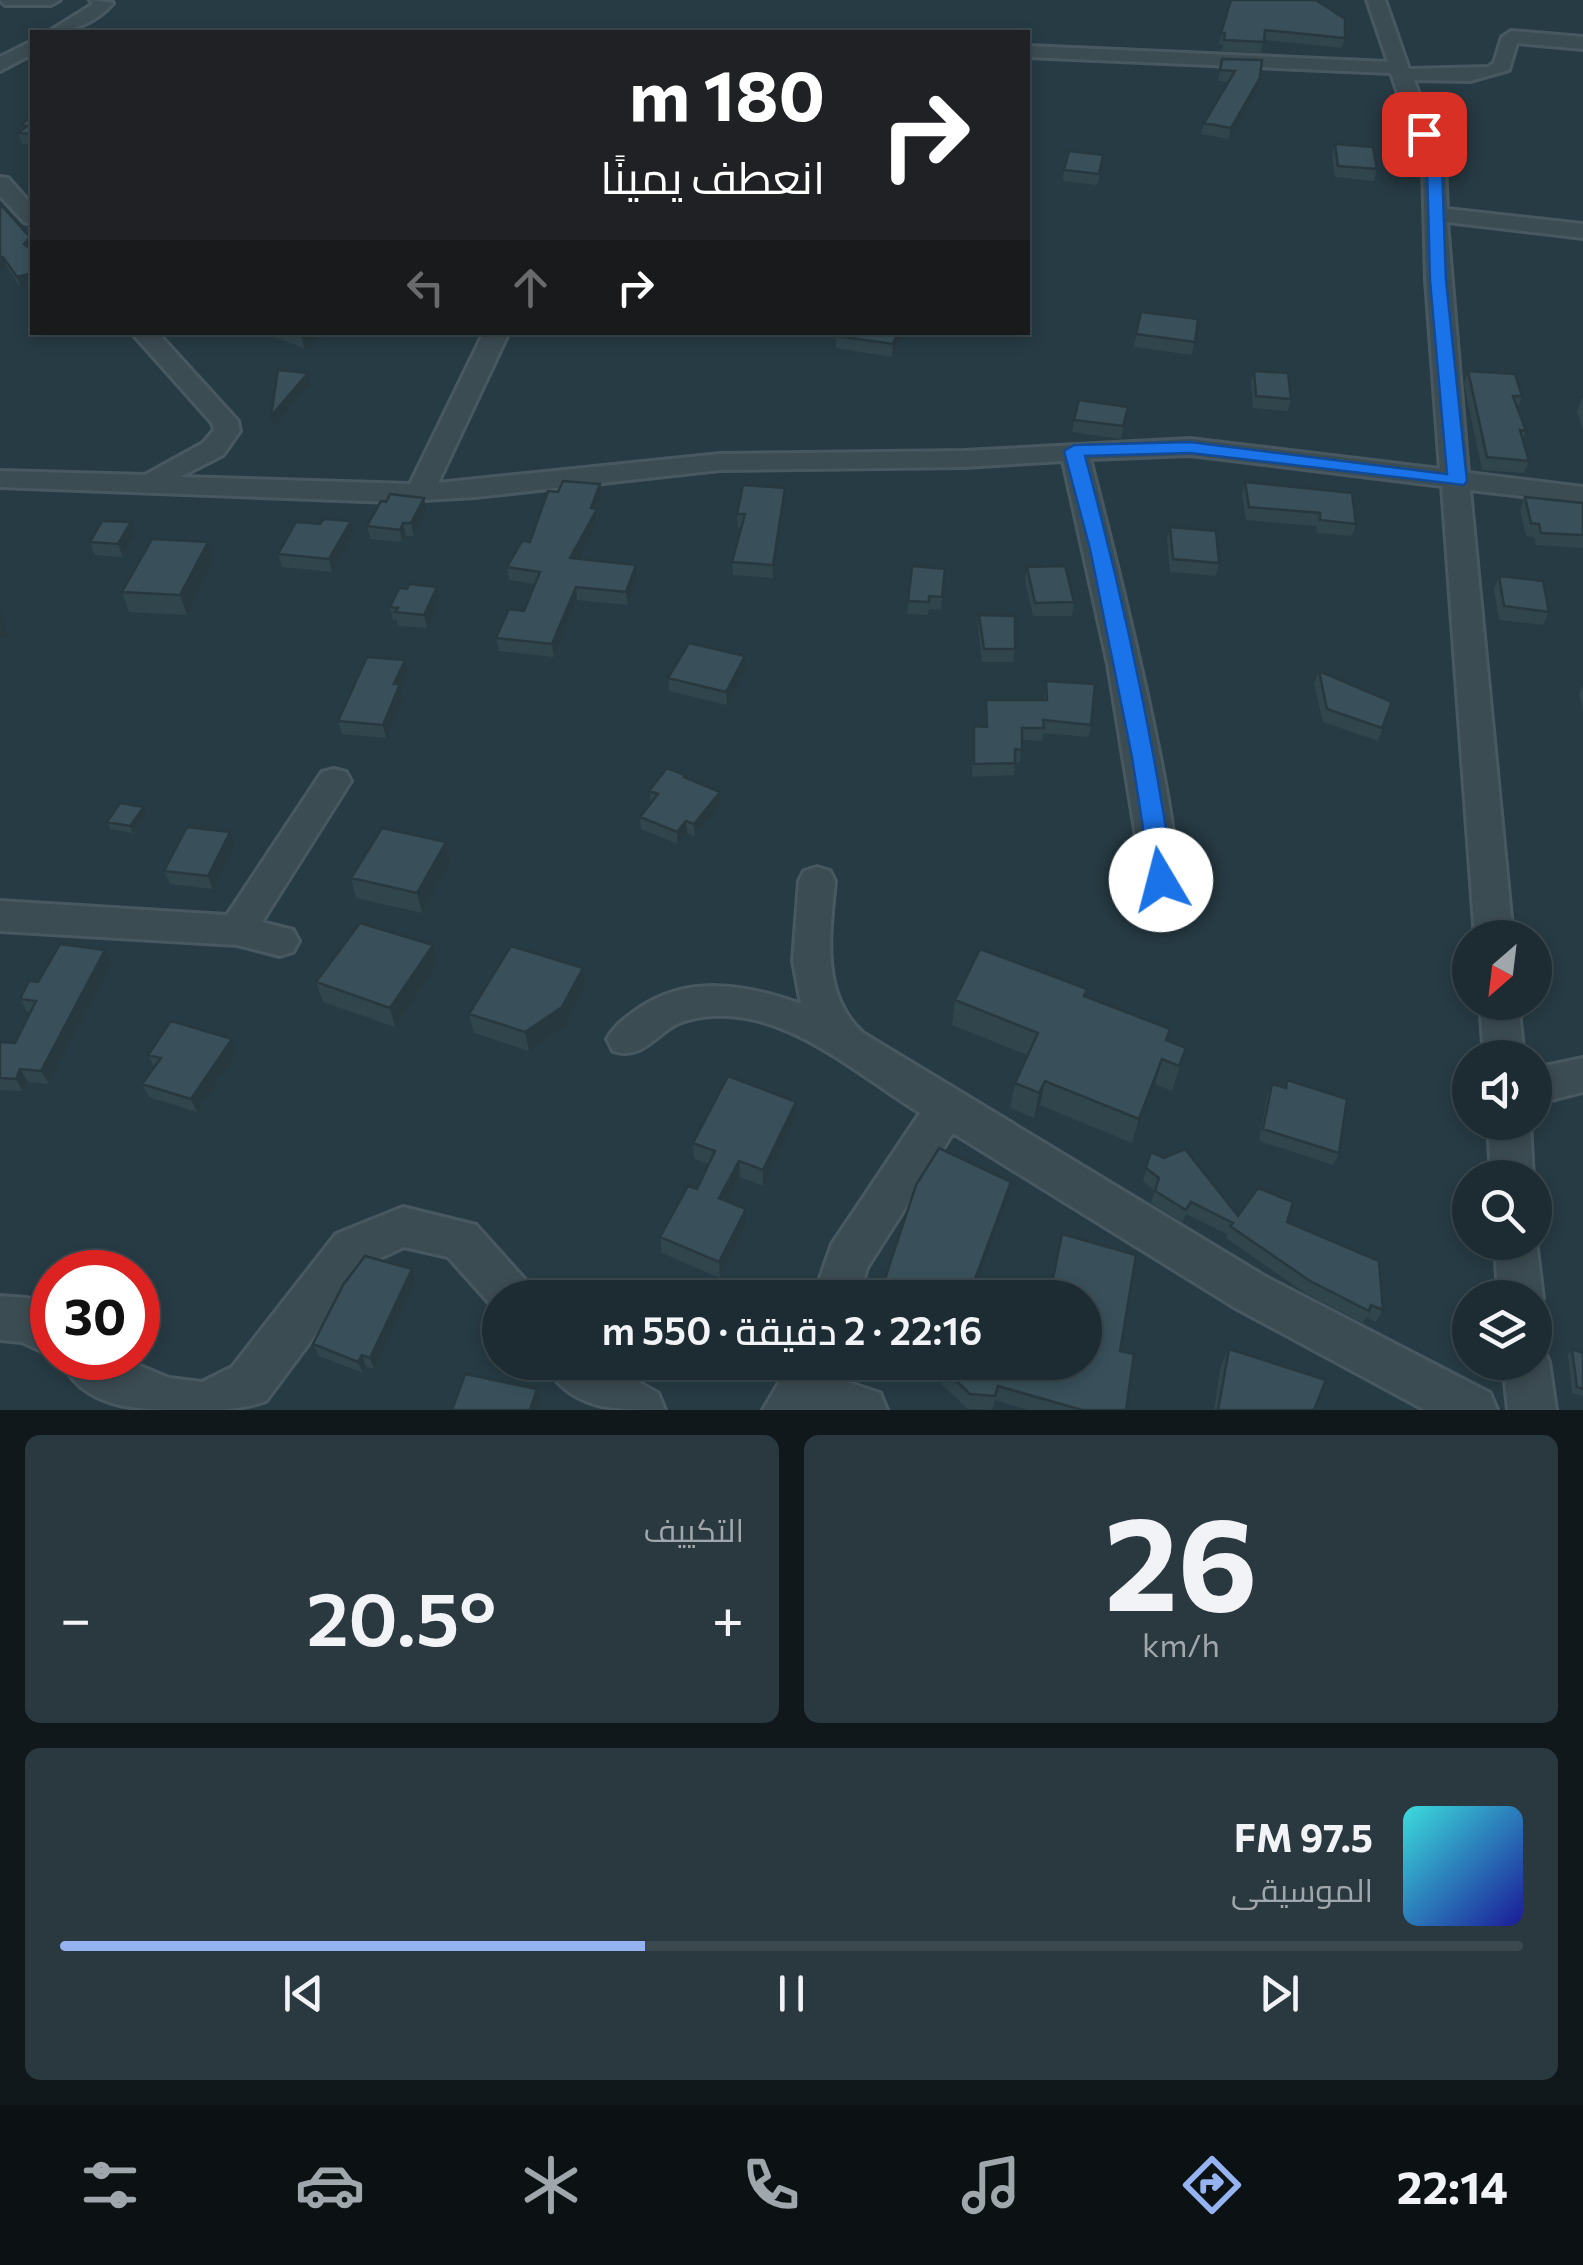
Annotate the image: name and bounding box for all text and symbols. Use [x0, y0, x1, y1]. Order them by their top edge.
text: 180 m [629, 50, 825, 135]
icon: right [860, 70, 990, 200]
pin [1382, 92, 1467, 177]
icon: arrive [1397, 107, 1452, 162]
text: انعطف يمينًا [600, 148, 825, 203]
icon: left [398, 260, 453, 315]
icon: ahead [503, 260, 558, 315]
icon: right [608, 260, 663, 315]
position arrow [1109, 828, 1213, 932]
north arrow [1452, 920, 1552, 1020]
map controls [1452, 920, 1552, 1380]
button: sound [1452, 1040, 1552, 1140]
button: search [1452, 1160, 1552, 1260]
speed limit sign: 30 [30, 1250, 160, 1380]
button: layers [1452, 1280, 1552, 1380]
text: 22:16 · 2 دقيقة · 550 m [602, 1306, 982, 1353]
text: 26 [1104, 1479, 1258, 1638]
text: التكييف [644, 1509, 744, 1549]
text: 20.5° [306, 1570, 496, 1661]
text: − [60, 1583, 91, 1650]
text: + [712, 1583, 744, 1650]
text: km/h [1142, 1624, 1220, 1664]
text: 97.5 FM [1234, 1813, 1373, 1860]
text: الموسيقى [1231, 1869, 1373, 1909]
icon: previous [276, 1966, 331, 2021]
icon: pause [764, 1966, 819, 2021]
icon: next [1252, 1966, 1307, 2021]
icon: filters [75, 2150, 145, 2220]
icon: car [295, 2150, 365, 2220]
icon: climate [516, 2150, 586, 2220]
icon: phone [736, 2150, 806, 2220]
icon: music [956, 2150, 1026, 2220]
icon: directions [1177, 2150, 1247, 2220]
text: 22:14 [1397, 2158, 1508, 2213]

